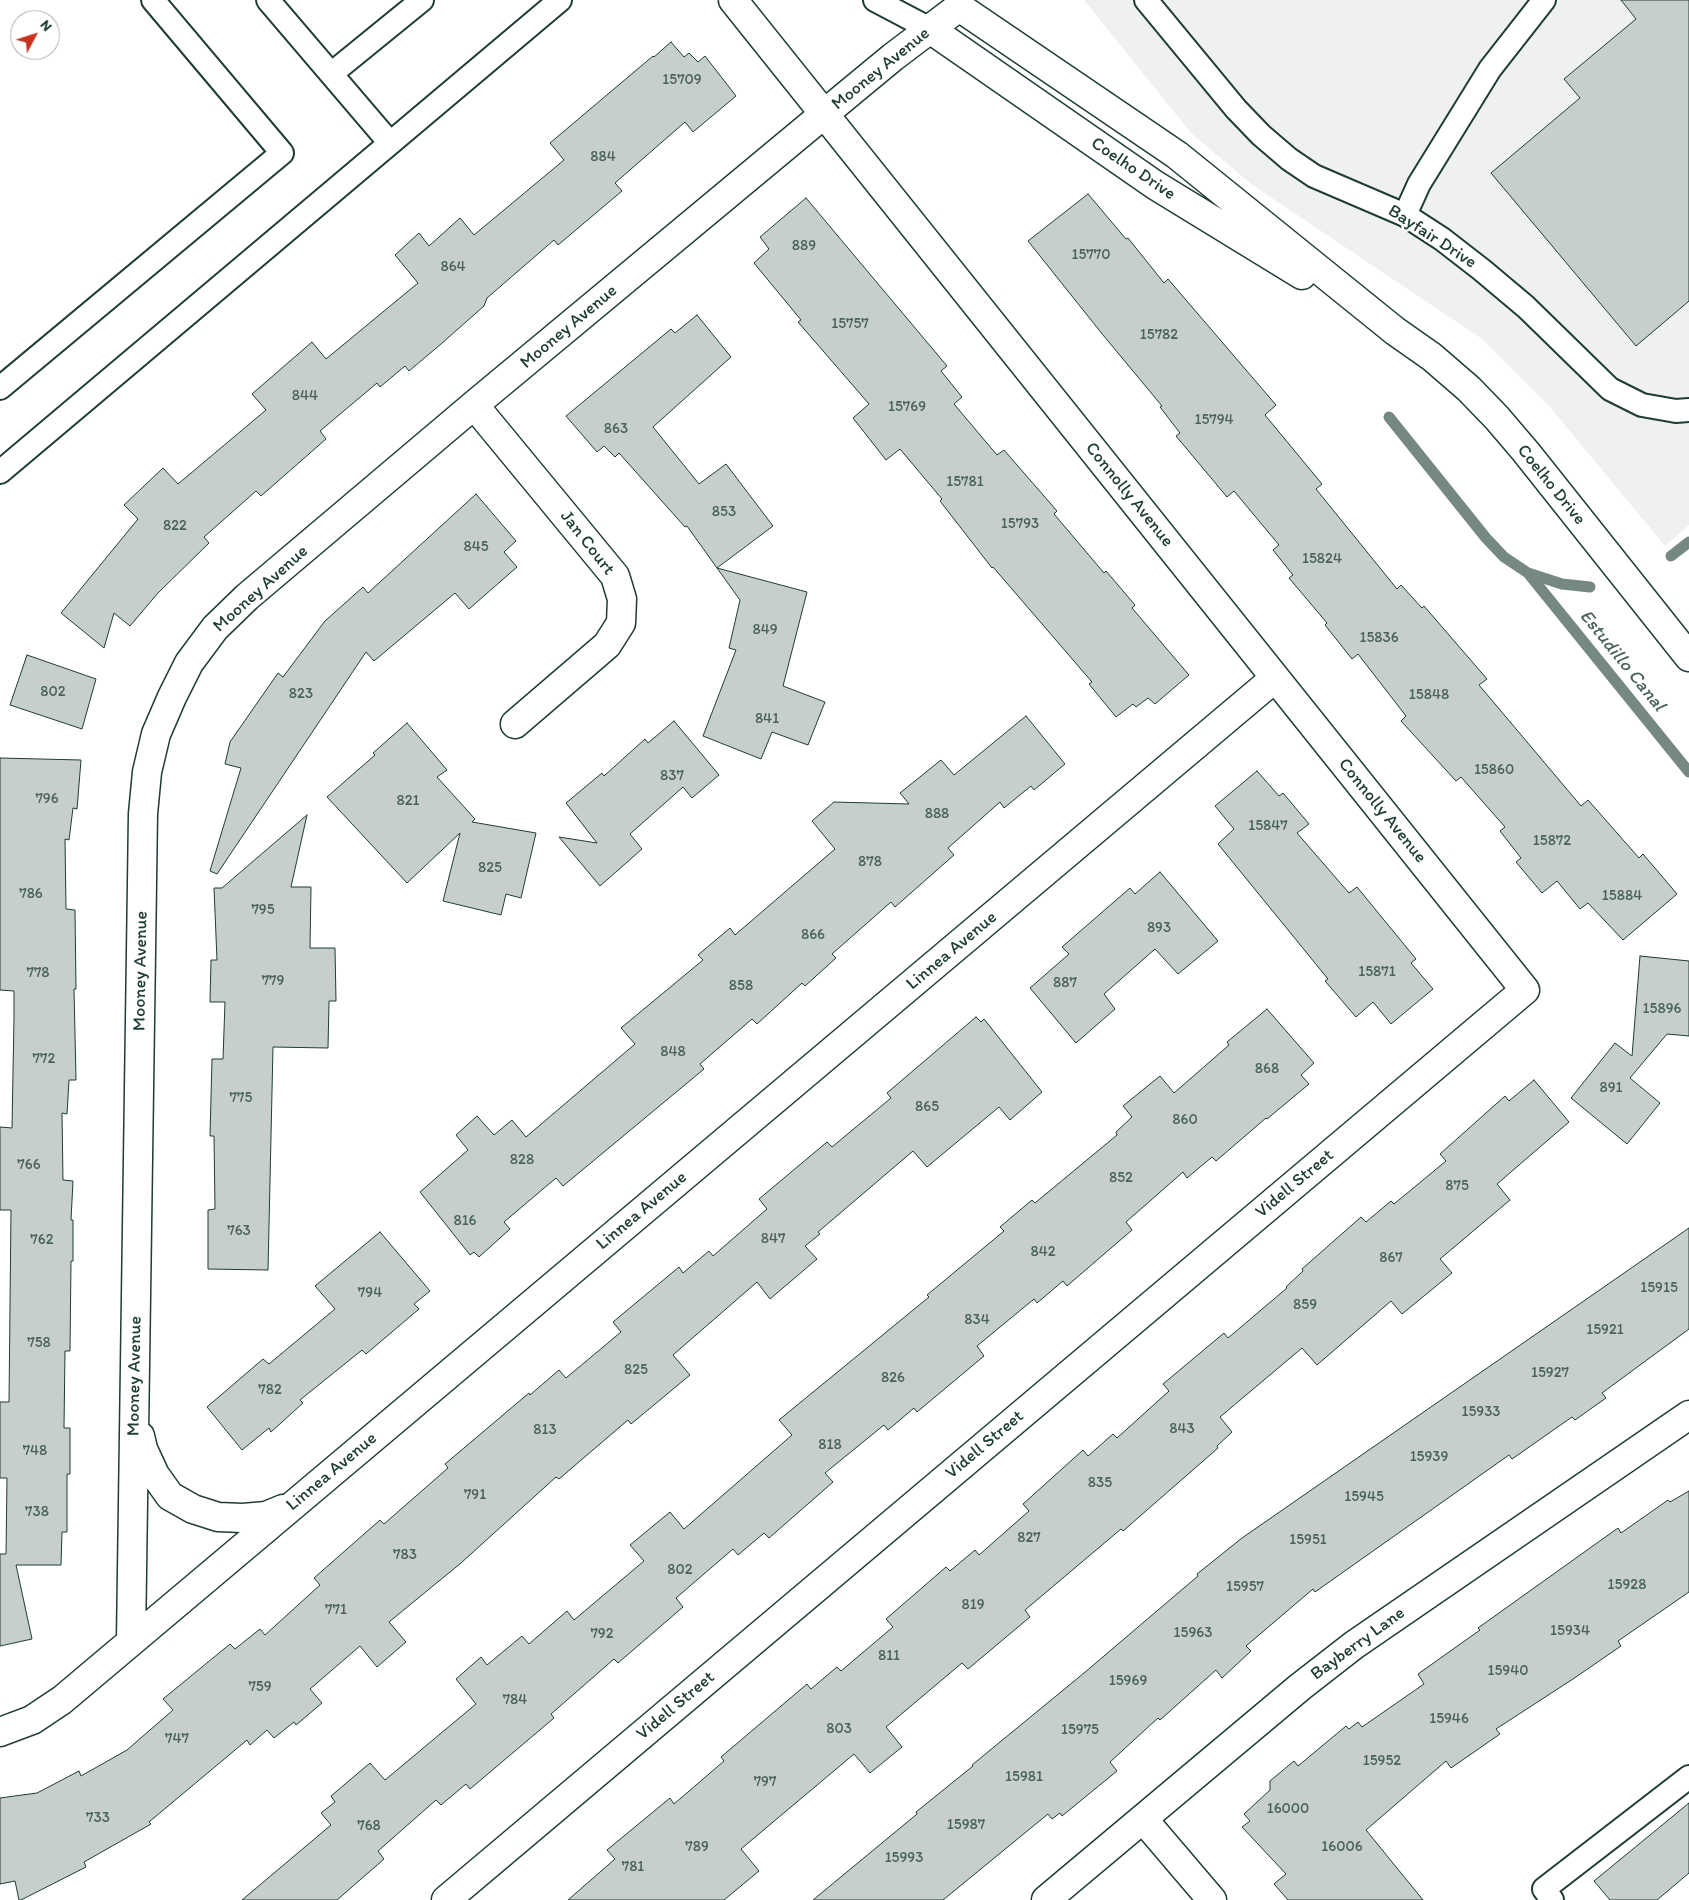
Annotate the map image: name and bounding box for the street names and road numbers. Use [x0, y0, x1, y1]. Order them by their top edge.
street label: Mooney Avenue [828, 23, 934, 115]
street label: Coelho Drive [1087, 133, 1179, 205]
street label: Bayfair Drive [1384, 200, 1480, 274]
street label: Mooney Avenue [516, 280, 622, 374]
street label: Connolly Avenue [1080, 438, 1178, 552]
street label: Coelho Drive [1512, 440, 1590, 530]
street label: Jan Court [555, 506, 619, 580]
street label: Mooney Avenue [209, 541, 313, 637]
street label: Connolly Avenue [1333, 754, 1431, 868]
street label: Linnea Avenue [902, 907, 1002, 995]
street label: Mooney Avenue [129, 911, 153, 1031]
street label: Videll Street [1251, 1145, 1339, 1223]
street label: Linnea Avenue [592, 1167, 692, 1255]
street label: Mooney Avenue [123, 1316, 147, 1436]
street label: Videll Street [941, 1406, 1029, 1484]
street label: Linnea Avenue [282, 1428, 382, 1516]
street label: Bayberry Lane [1307, 1603, 1409, 1685]
street label: Videll Street [632, 1667, 720, 1745]

